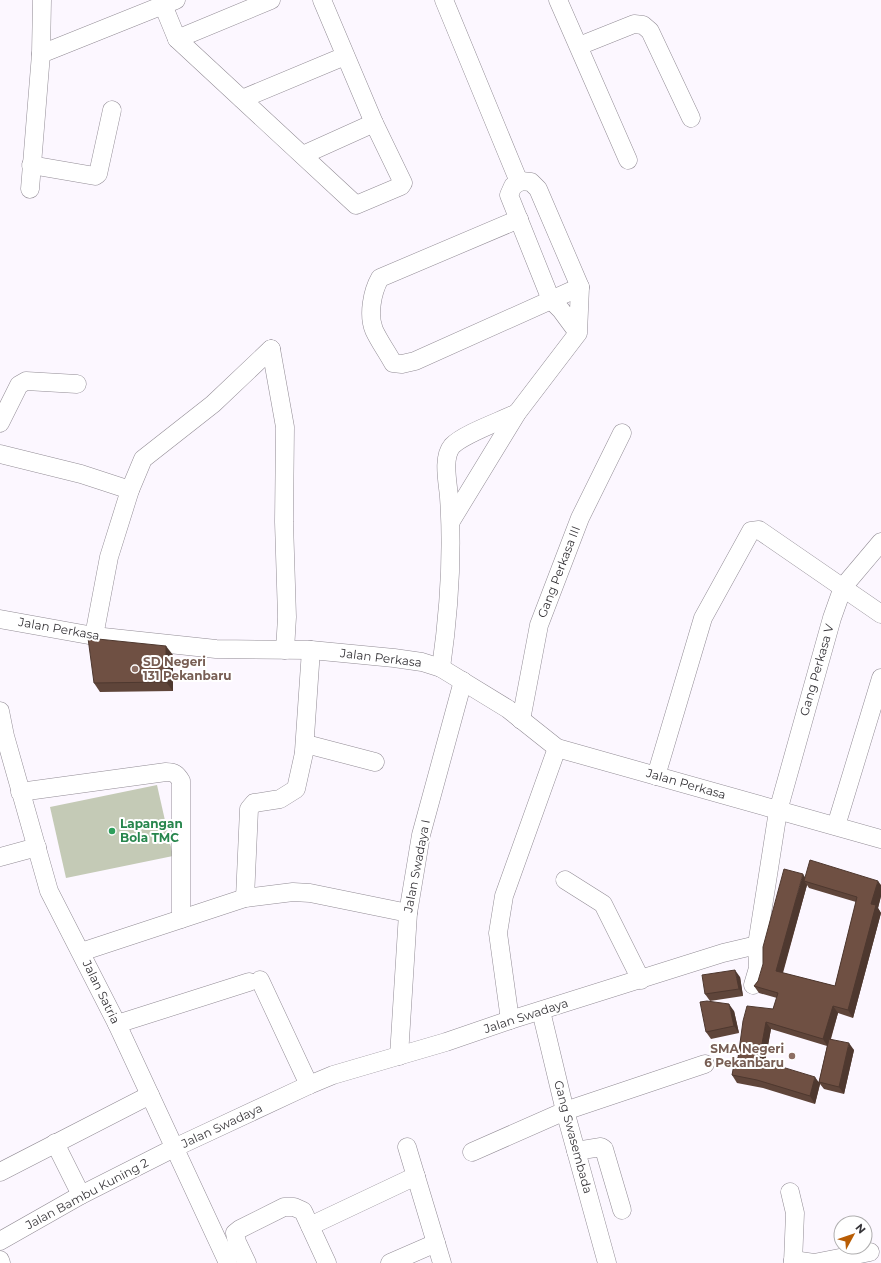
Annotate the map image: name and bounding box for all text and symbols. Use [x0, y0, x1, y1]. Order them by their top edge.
street label: Gang Perkasa III [534, 524, 583, 620]
street label: Jalan Perkasa [16, 614, 101, 643]
street label: Gang Perkasa V [796, 622, 837, 718]
street label: Jalan Perkasa [338, 645, 423, 670]
place label: SD Negeri 131 Pekanbaru [143, 654, 232, 683]
marker: SD Negeri 131 Pekanbaru [130, 664, 140, 674]
street label: Jalan Perkasa [644, 765, 728, 802]
place label: Lapangan Bola TMC [120, 816, 183, 845]
street label: Jalan Swadaya I [400, 818, 433, 915]
marker: Lapangan Bola TMC [107, 826, 117, 836]
street label: Jalan Satria [79, 957, 123, 1026]
street label: Jalan Swadaya [481, 995, 570, 1037]
place label: SMA Negeri 6 Pekanbaru [704, 1041, 784, 1070]
marker: SMA Negeri 6 Pekanbaru [787, 1051, 797, 1061]
street label: Gang Swasembada [551, 1079, 596, 1195]
street label: Jalan Swadaya [178, 1100, 265, 1151]
street label: Jalan Bambu Kuning 2 [22, 1155, 151, 1233]
north arrow [833, 1215, 873, 1255]
text: N [852, 1221, 869, 1236]

